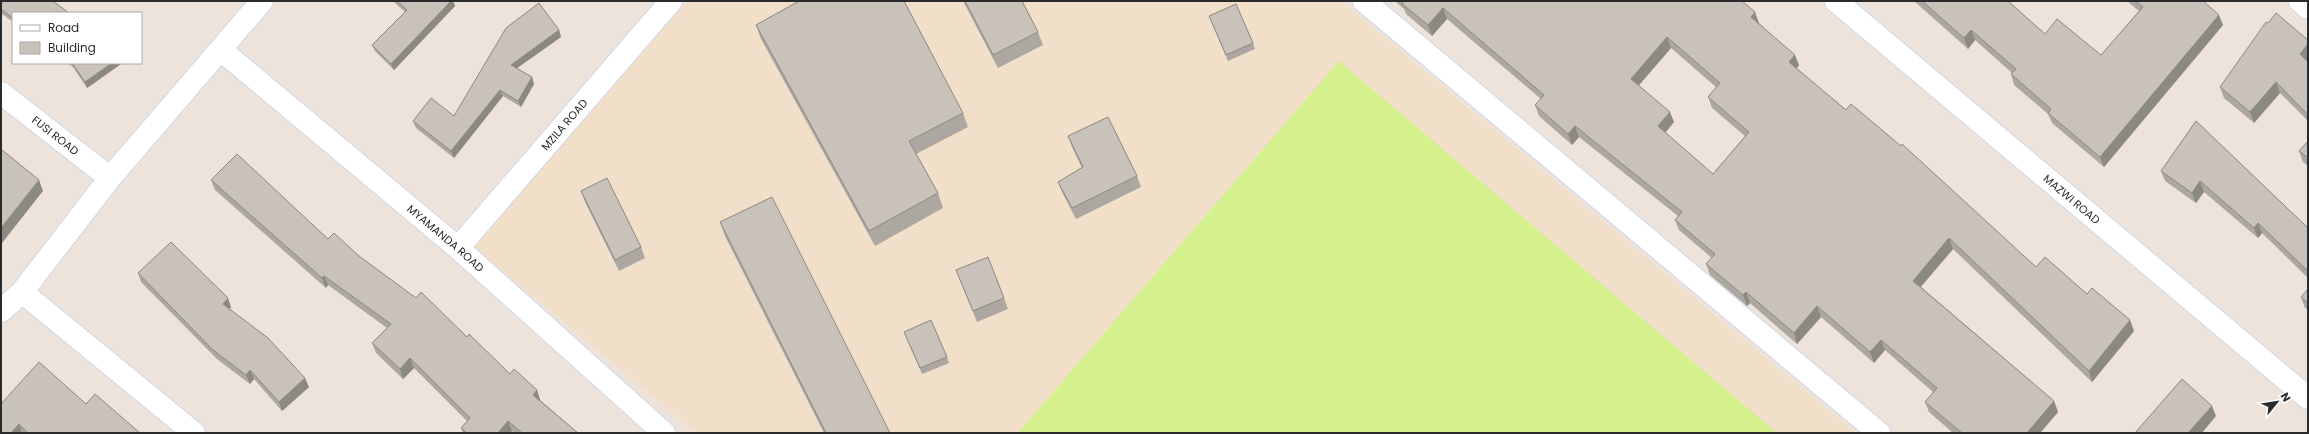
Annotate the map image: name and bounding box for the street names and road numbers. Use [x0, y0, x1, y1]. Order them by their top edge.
street label: MZILA ROAD [538, 95, 591, 154]
street label: FUSI ROAD [29, 112, 82, 159]
street label: MAZWI ROAD [2040, 171, 2104, 228]
street label: MYAMANDA ROAD [404, 201, 488, 276]

